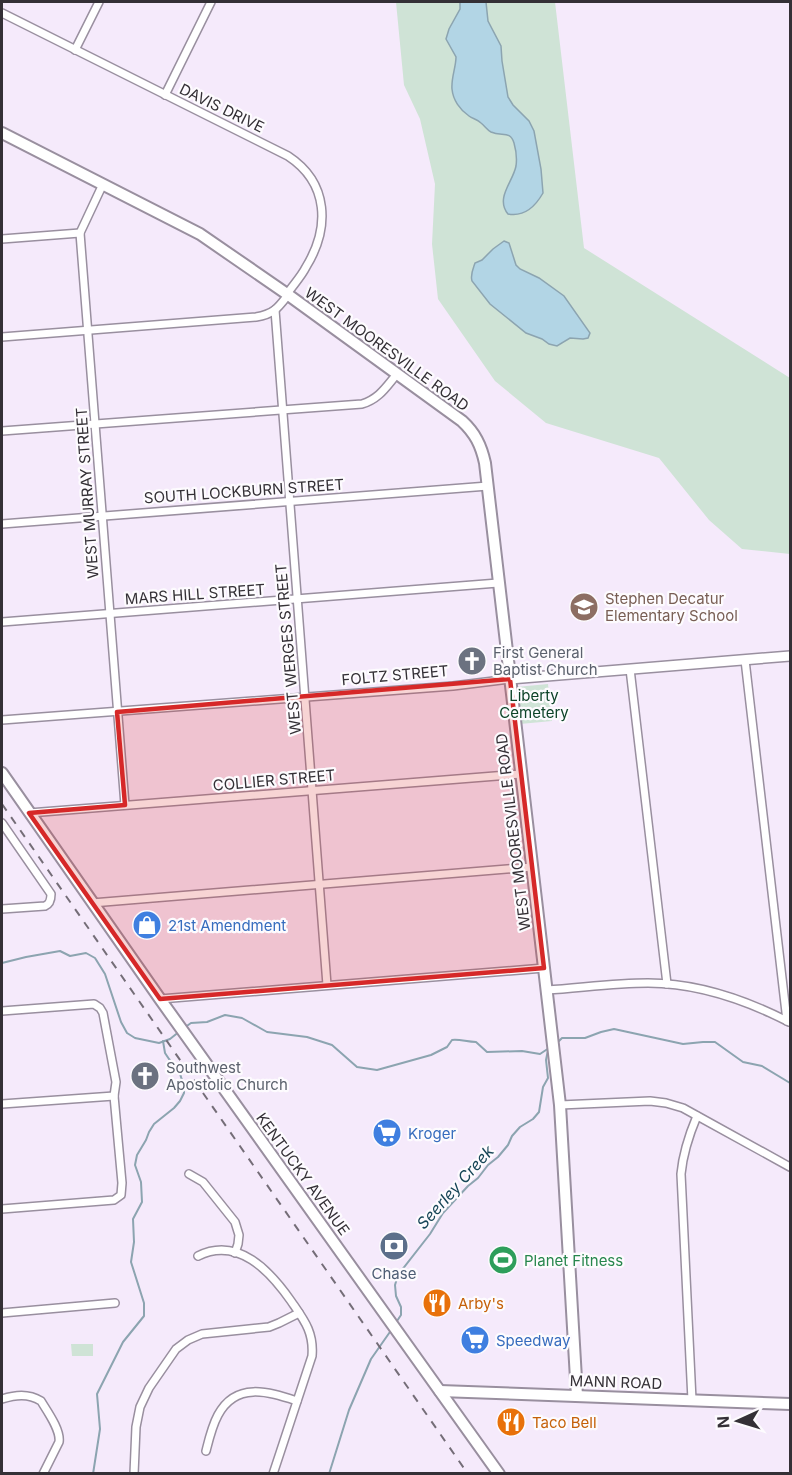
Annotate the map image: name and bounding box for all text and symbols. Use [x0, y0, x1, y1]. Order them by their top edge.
street label: DAVIS DRIVE [177, 79, 267, 137]
street label: WEST MOORESVILLE ROAD [301, 283, 473, 415]
street label: WEST MURRAY STREET [72, 407, 102, 579]
street label: SOUTH LOCKBURN STREET [143, 475, 345, 507]
street label: WEST WERGES STREET [271, 563, 305, 735]
street label: MARS HILL STREET [124, 580, 266, 608]
place label: Stephen Decatur Elementary School [605, 589, 738, 625]
school or university icon: Stephen Decatur Elementary School [568, 591, 600, 623]
place label: First General Baptist Church [493, 643, 598, 679]
church icon: First General Baptist Church [456, 645, 488, 677]
street label: FOLTZ STREET [341, 661, 449, 689]
park label: Liberty Cemetery [499, 686, 569, 722]
street label: WEST MOORESVILLE ROAD [491, 732, 535, 932]
street label: COLLIER STREET [212, 765, 336, 795]
shop icon: 21st Amendment [131, 909, 163, 941]
place label: 21st Amendment [168, 916, 286, 935]
place label: Southwest Apostolic Church [166, 1058, 288, 1094]
church icon: Southwest Apostolic Church [129, 1060, 161, 1092]
street label: KENTUCKY AVENUE [252, 1109, 354, 1239]
supermarket icon: Kroger [371, 1117, 403, 1149]
place label: Kroger [408, 1124, 456, 1143]
water label: Seerley Creek [412, 1141, 498, 1233]
bank icon: Chase [378, 1230, 410, 1262]
sports icon: Planet Fitness [487, 1244, 519, 1276]
place label: Planet Fitness [524, 1251, 623, 1270]
place label: Chase [372, 1264, 416, 1283]
restaurant icon: Arby's [421, 1287, 453, 1319]
place label: Arby's [458, 1294, 504, 1313]
supermarket icon: Speedway [459, 1324, 491, 1356]
place label: Speedway [496, 1331, 571, 1350]
street label: MANN ROAD [569, 1371, 663, 1393]
north arrow [708, 1391, 768, 1451]
restaurant icon: Taco Bell [495, 1406, 527, 1438]
place label: Taco Bell [532, 1413, 597, 1432]
text: N [713, 1415, 733, 1429]

